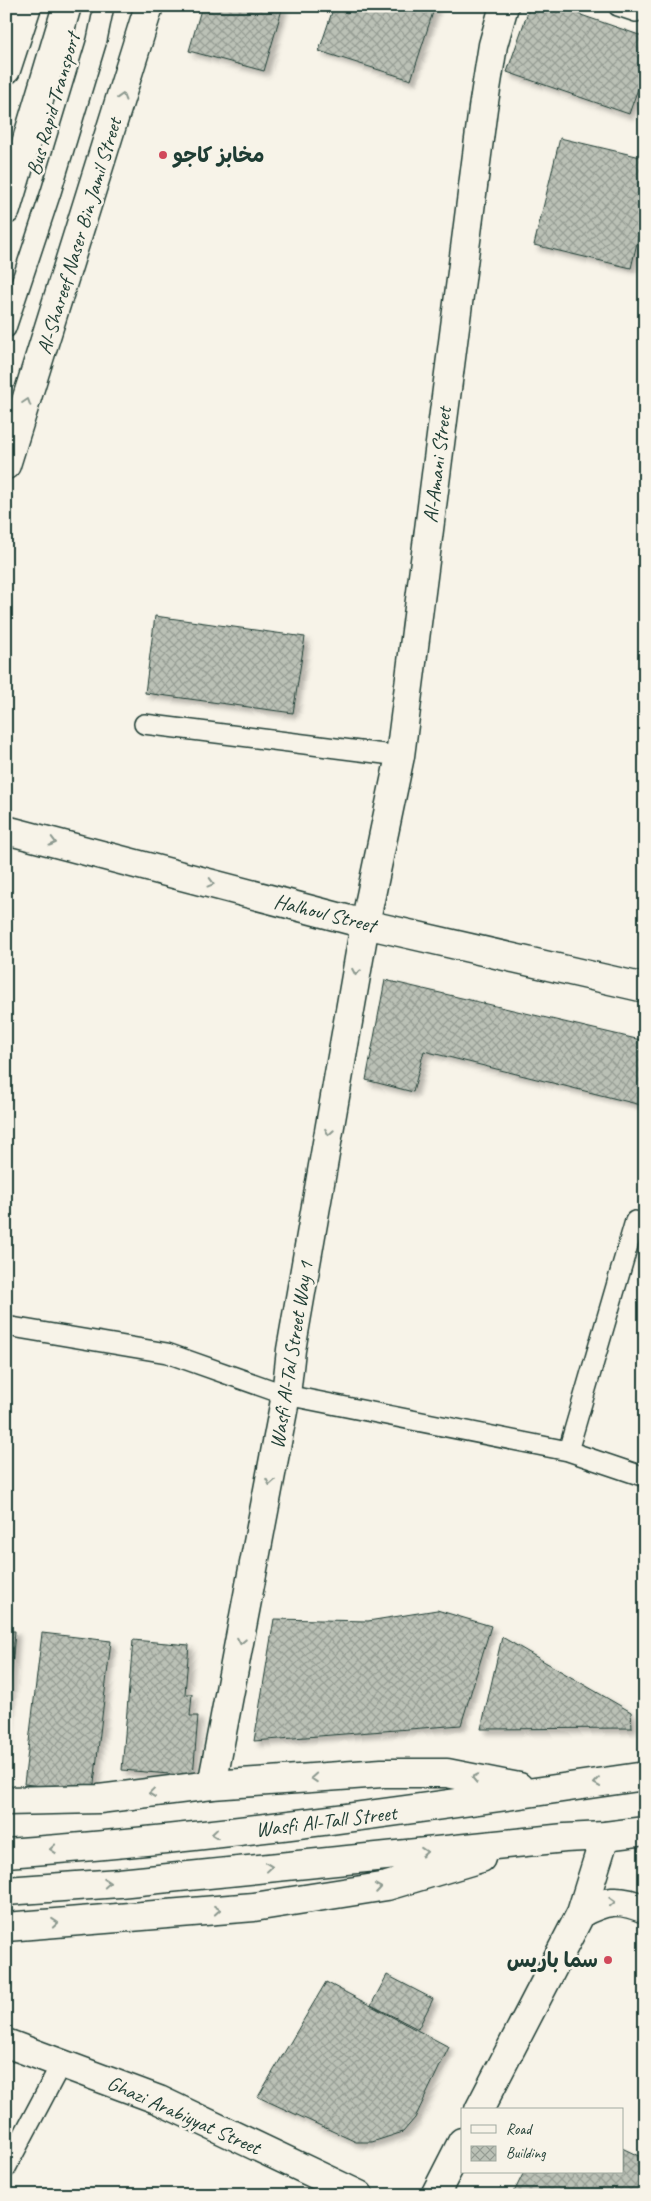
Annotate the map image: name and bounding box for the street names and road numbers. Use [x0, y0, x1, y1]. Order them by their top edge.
street label: Bus Rapid Transport [20, 27, 87, 178]
street label: Al-Shareef Naser Bin Jamil Street [31, 113, 128, 357]
street label: Al-Amani Street [417, 404, 457, 524]
street label: Halhoul Street [272, 888, 381, 939]
street label: Wasfi Al-Tal Street Way 1 [263, 1258, 319, 1450]
street label: Wasfi Al-Tall Street [254, 1799, 400, 1843]
street label: Ghazi Arabiyyat Street [103, 2070, 266, 2161]

